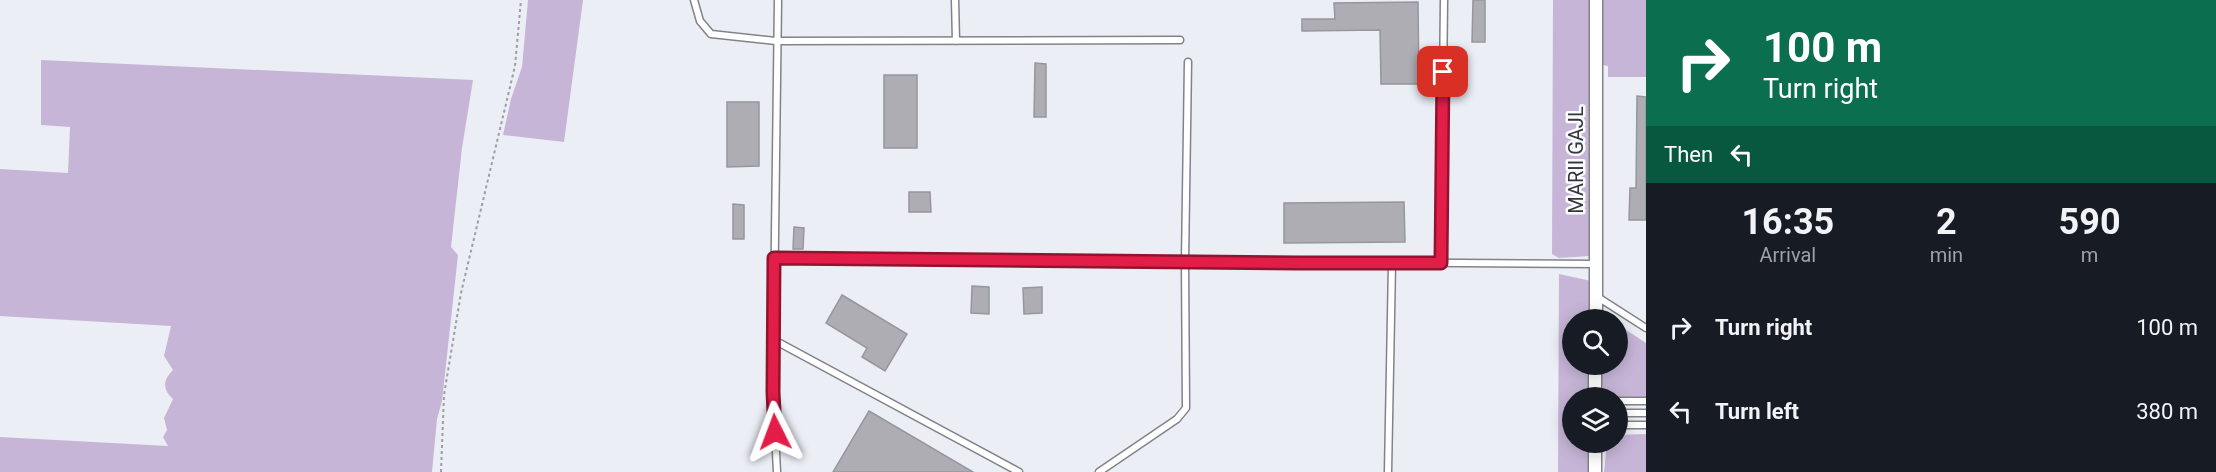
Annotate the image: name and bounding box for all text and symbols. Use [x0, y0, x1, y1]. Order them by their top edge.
text: 100 m [1763, 23, 1882, 72]
icon: right [1664, 24, 1742, 102]
pin [1417, 46, 1468, 97]
icon: arrive [1426, 55, 1459, 88]
text: Turn right [1763, 73, 1878, 105]
street label: MARII GAJL [1564, 106, 1588, 214]
icon: left [1725, 138, 1758, 171]
text: Then [1664, 142, 1713, 167]
text: 16:35 [1741, 201, 1834, 243]
text: 2 [1936, 201, 1957, 243]
text: 590 [2059, 201, 2121, 243]
text: Arrival [1759, 243, 1816, 267]
text: min [1930, 243, 1963, 267]
text: m [2081, 243, 2098, 267]
map controls [1562, 309, 1628, 453]
button: search [1562, 309, 1628, 375]
icon: right [1664, 311, 1697, 344]
text: Turn right [1715, 315, 1812, 340]
text: 100 m [2136, 315, 2198, 340]
button: layers [1562, 387, 1628, 453]
icon: left [1664, 395, 1697, 428]
text: Turn left [1715, 399, 1799, 424]
text: 380 m [2136, 399, 2198, 424]
position arrow [743, 400, 807, 464]

